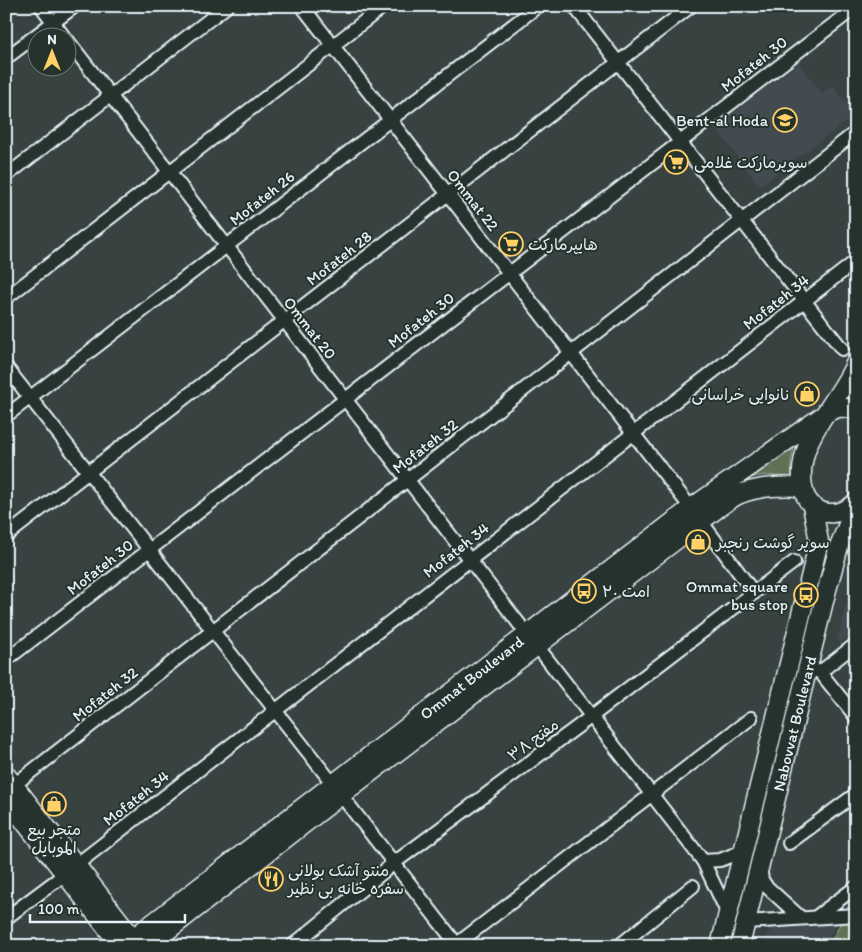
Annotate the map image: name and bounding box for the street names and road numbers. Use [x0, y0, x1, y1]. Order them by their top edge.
street label: Mofateh 30 [717, 32, 791, 96]
street label: Ommat 22 [443, 165, 503, 235]
street label: Mofateh 26 [226, 167, 298, 229]
street label: Mofateh 28 [303, 226, 376, 289]
street label: Mofateh 34 [739, 270, 813, 334]
street label: Mofateh 30 [384, 288, 458, 352]
street label: Ommat 20 [280, 293, 340, 363]
street label: Mofateh 32 [389, 414, 462, 477]
street label: Mofateh 34 [419, 518, 493, 582]
street label: Mofateh 30 [63, 535, 137, 599]
street label: Ommat Boulevard [416, 631, 527, 723]
street label: Nabovvat Boulevard [769, 653, 820, 793]
street label: Mofateh 32 [69, 662, 142, 725]
street label: مفتح ۳۸ [504, 715, 563, 766]
street label: Mofateh 34 [99, 766, 173, 830]

